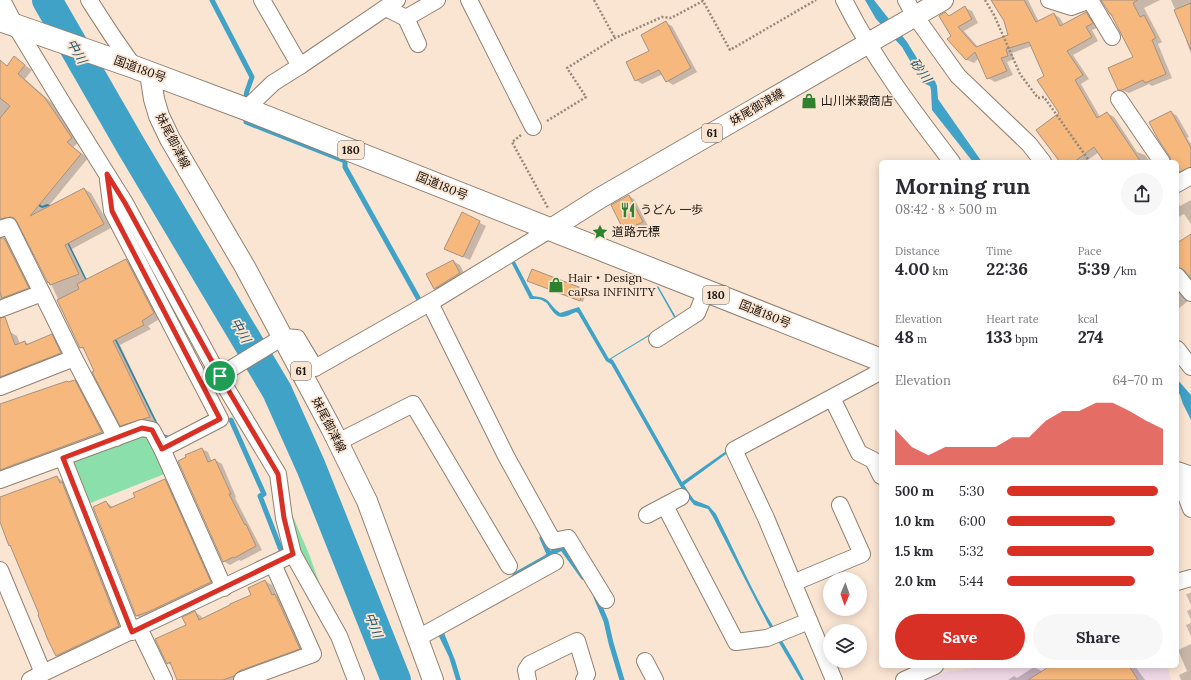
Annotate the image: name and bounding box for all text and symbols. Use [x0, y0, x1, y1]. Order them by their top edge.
water label: 中川 [63, 36, 91, 68]
street label: 国道180号 [112, 52, 168, 85]
water label: 砂川 [906, 55, 936, 87]
street label: 妹尾御津線 [727, 85, 786, 128]
shop icon: 山川米穀商店 [800, 92, 818, 110]
place label: 山川米穀商店 [821, 93, 893, 108]
street label: 妹尾御津線 [153, 111, 194, 171]
road number: 61 [702, 124, 722, 142]
road number: 180 [338, 141, 364, 159]
street label: 国道180号 [414, 168, 470, 203]
text: Morning run [895, 172, 1030, 200]
button: share [1121, 173, 1163, 215]
restaurant icon: うどん 一歩 [619, 201, 637, 219]
text: 08:42 · 8 × 500 m [895, 201, 997, 218]
place label: うどん 一歩 [640, 202, 703, 217]
place icon: 道路元標 [591, 223, 609, 241]
place label: 道路元標 [612, 224, 660, 239]
text: Distance [895, 244, 940, 258]
text: Time [986, 244, 1012, 258]
text: Pace [1078, 244, 1102, 258]
text: 4.00 [895, 258, 930, 280]
text: 22:36 [986, 258, 1028, 280]
text: 5:39 [1078, 258, 1110, 280]
text: km [930, 264, 948, 278]
text: /km [1110, 264, 1137, 278]
place label: Hair・Design caRsa INFINITY [568, 270, 656, 299]
shop icon: Hair・Design caRsa INFINITY [547, 276, 565, 294]
road number: 180 [703, 286, 729, 304]
street label: 国道180号 [737, 296, 793, 331]
text: Elevation [895, 312, 942, 326]
text: Heart rate [986, 312, 1039, 326]
text: kcal [1078, 312, 1098, 326]
water label: 中川 [227, 315, 255, 347]
text: 48 [895, 326, 914, 348]
text: 133 [986, 326, 1012, 348]
text: 274 [1078, 326, 1104, 348]
text: m [914, 332, 927, 346]
text: bpm [1012, 332, 1038, 346]
pin [203, 359, 237, 393]
road number: 61 [291, 362, 311, 380]
icon: arrive [209, 365, 231, 387]
text: Elevation [895, 372, 951, 389]
text: 64–70 m [1112, 372, 1163, 389]
street label: 妹尾御津線 [309, 395, 350, 455]
text: 500 m [895, 483, 934, 500]
text: 5:30 [959, 483, 985, 500]
text: 1.0 km [895, 513, 934, 530]
text: 6:00 [959, 513, 986, 530]
text: 1.5 km [895, 543, 933, 560]
text: 5:32 [959, 543, 984, 560]
north arrow [823, 572, 867, 616]
map controls [823, 572, 867, 668]
text: 2.0 km [895, 573, 936, 590]
text: 5:44 [959, 573, 983, 590]
water label: 中川 [361, 610, 387, 642]
button: Save [895, 614, 1025, 660]
button: Share [1033, 614, 1163, 660]
button: layers [823, 624, 867, 668]

